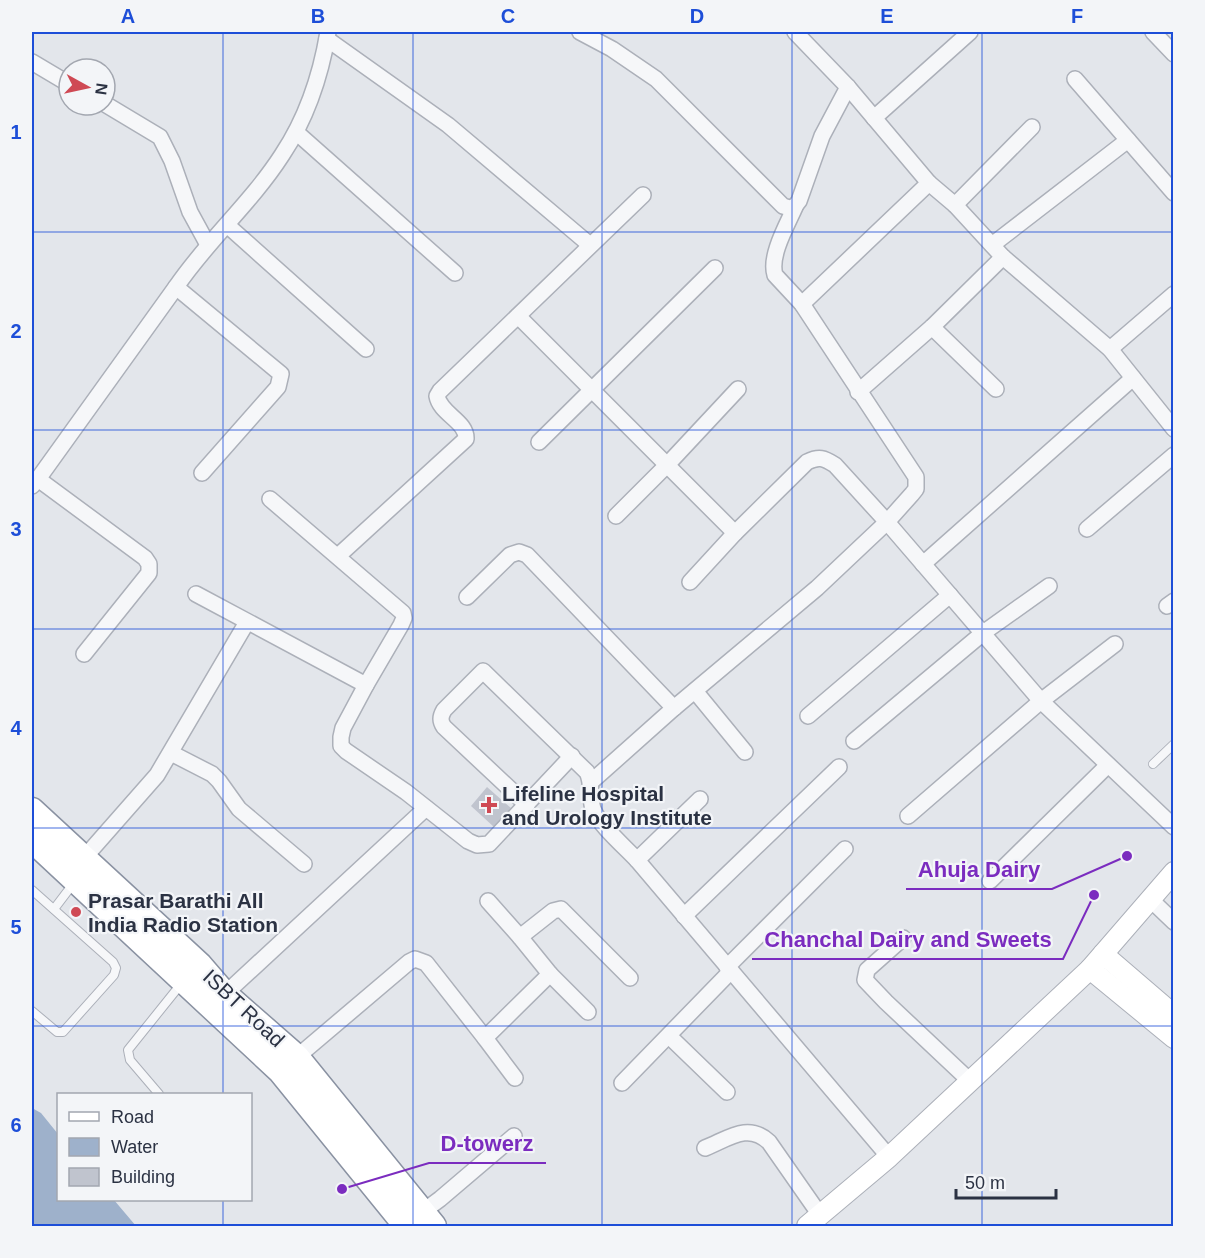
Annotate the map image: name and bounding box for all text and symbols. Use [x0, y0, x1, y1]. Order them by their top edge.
text: A [121, 5, 135, 27]
text: B [311, 5, 325, 27]
text: C [501, 5, 515, 27]
text: D [690, 5, 704, 27]
text: E [880, 5, 894, 27]
text: F [1071, 5, 1083, 27]
north arrow [57, 57, 117, 117]
text: N [92, 82, 111, 96]
text: 1 [10, 121, 22, 143]
text: 2 [10, 320, 22, 342]
text: 3 [10, 518, 22, 540]
text: 4 [10, 717, 22, 739]
place label: Lifeline Hospital and Urology Institute [502, 782, 712, 829]
marker: Lifeline Hospital and Urology Institute [480, 796, 498, 814]
callout: Ahuja Dairy [906, 849, 1052, 889]
text: Ahuja Dairy [918, 857, 1041, 882]
place label: Prasar Barathi All India Radio Station [88, 889, 278, 936]
marker: Prasar Barathi All India Radio Station [69, 905, 83, 919]
text: 5 [10, 916, 22, 938]
callout: Chanchal Dairy and Sweets [752, 919, 1063, 959]
text: Chanchal Dairy and Sweets [764, 927, 1052, 952]
street label: ISBT Road [199, 965, 289, 1051]
legend [57, 1093, 252, 1201]
text: Road [111, 1107, 154, 1127]
text: 6 [10, 1114, 22, 1136]
callout: D-towerz [429, 1123, 546, 1163]
text: D-towerz [441, 1131, 533, 1156]
text: Water [111, 1137, 158, 1157]
scale bar [956, 1162, 1056, 1200]
text: Building [111, 1167, 175, 1187]
text: 50 m [965, 1173, 1005, 1193]

